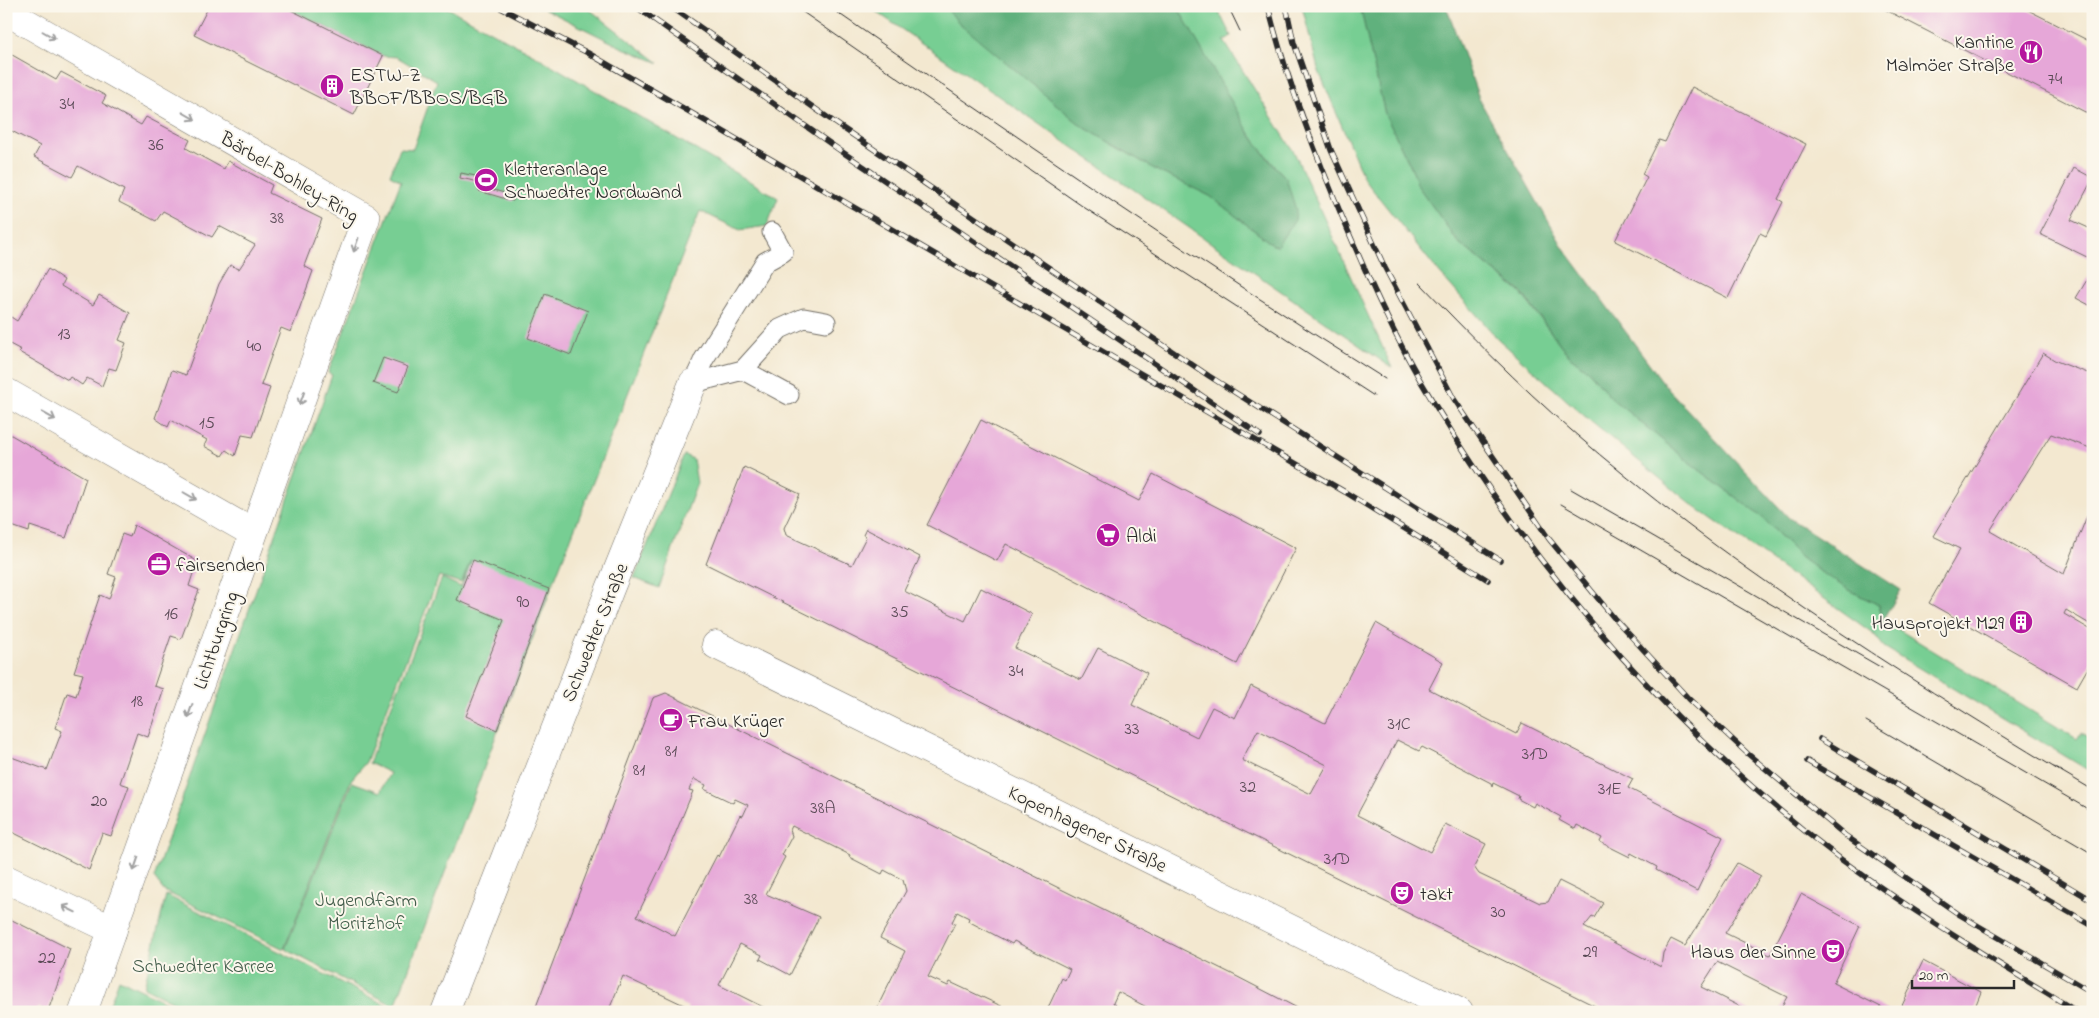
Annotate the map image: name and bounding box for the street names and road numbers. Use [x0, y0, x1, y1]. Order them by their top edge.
street label: Bärbel-Bohley-Ring [212, 125, 364, 232]
street label: Schwedter Straße [555, 559, 637, 707]
street label: Lichtburgring [187, 588, 249, 694]
street label: Kopenhagener Straße [1002, 779, 1172, 882]

